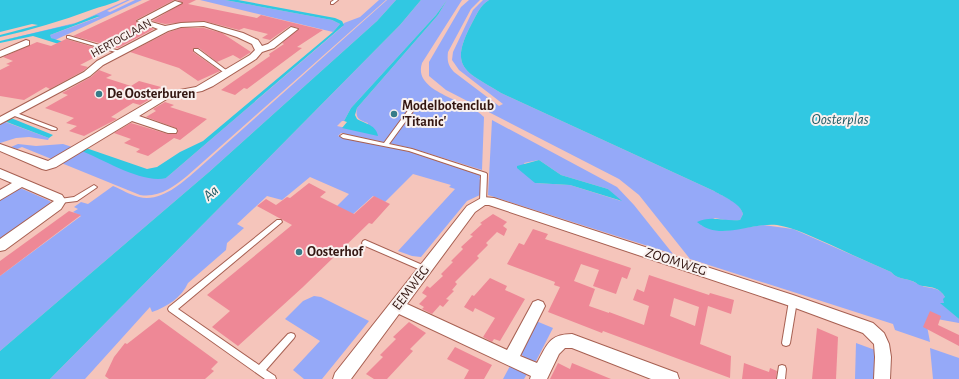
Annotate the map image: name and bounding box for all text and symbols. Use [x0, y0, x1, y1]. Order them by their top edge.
street label: HERTOGLAAN [89, 16, 153, 60]
place label: De Oosterburen [107, 87, 196, 101]
marker: De Oosterburen [94, 89, 104, 99]
place label: Modelbotenclub 'Titanic' [402, 99, 494, 129]
marker: Modelbotenclub 'Titanic' [389, 109, 399, 119]
water label: Oosterplas [811, 112, 869, 127]
water label: Aa [200, 183, 221, 204]
place label: Oosterhof [307, 245, 364, 259]
street label: ZOOMWEG [644, 246, 708, 278]
marker: Oosterhof [294, 247, 304, 257]
street label: EEMWEG [390, 263, 432, 313]

